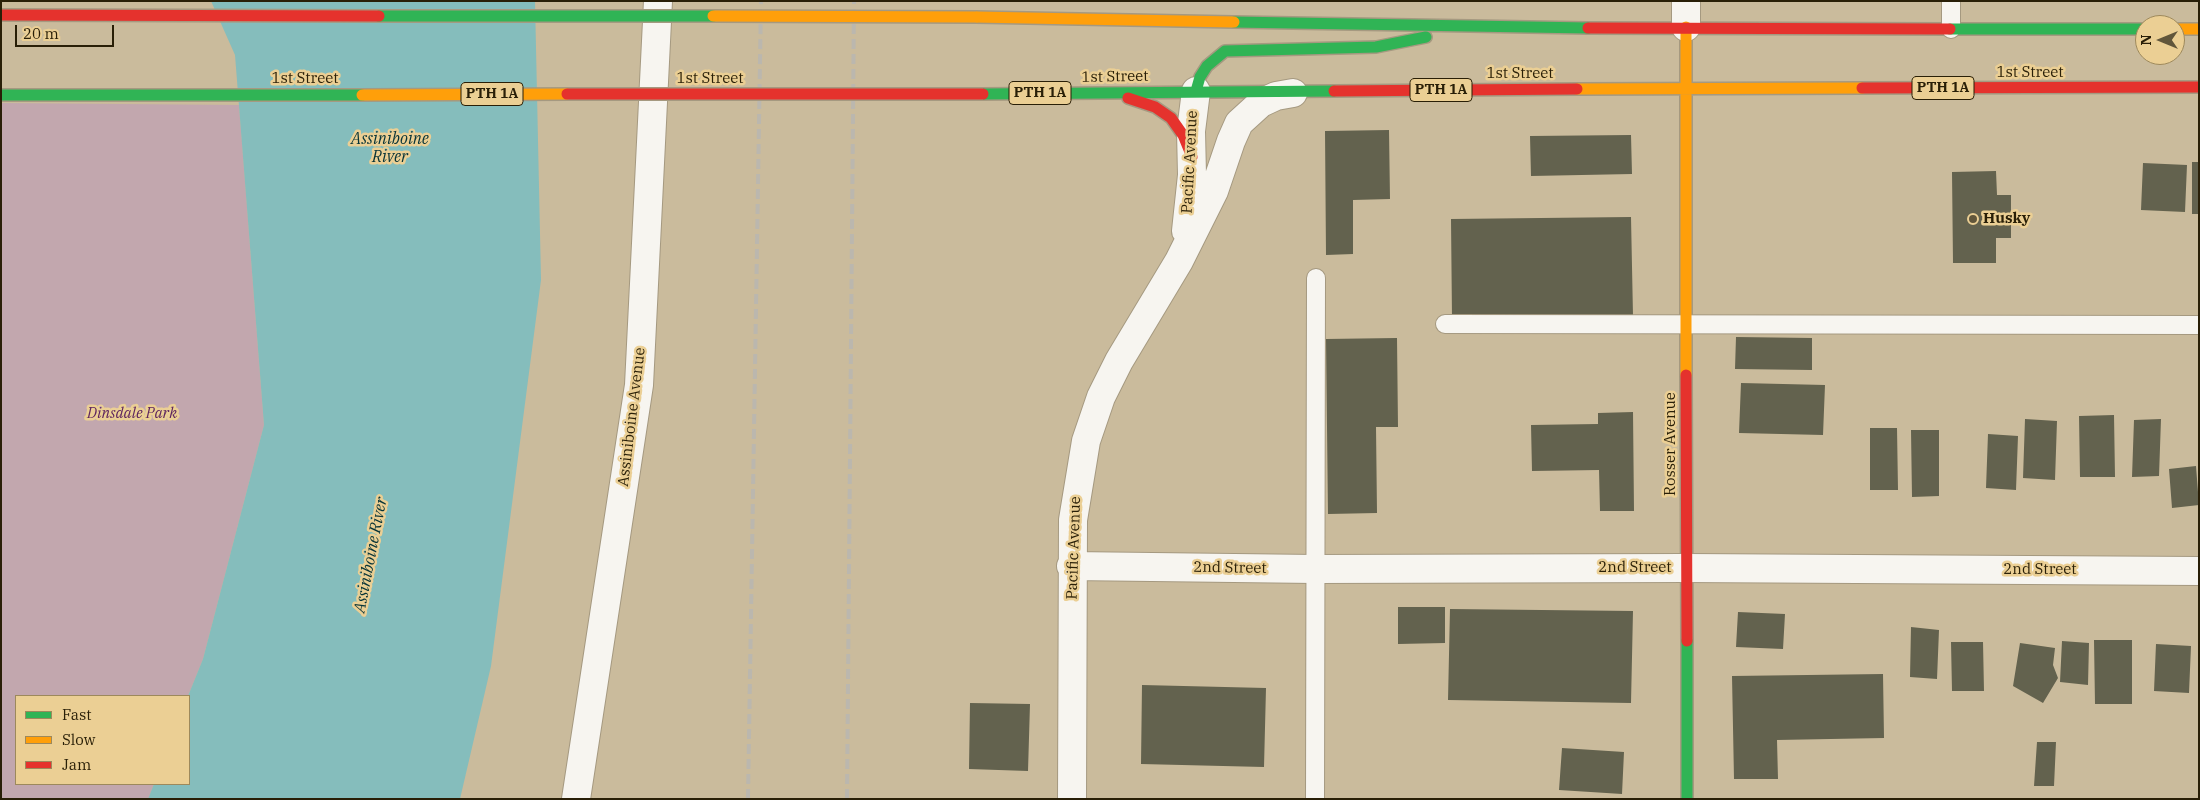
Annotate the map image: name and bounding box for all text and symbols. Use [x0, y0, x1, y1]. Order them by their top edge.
scale bar [18, 15, 116, 47]
north arrow [2135, 15, 2185, 65]
text: 20 m [23, 24, 59, 43]
text: N [2137, 34, 2155, 46]
street label: 1st Street [1996, 64, 2064, 82]
street label: 1st Street [1486, 65, 1554, 83]
street label: 1st Street [1081, 67, 1149, 87]
street label: 1st Street [271, 70, 339, 88]
street label: 1st Street [676, 70, 744, 88]
road number: PTH 1A [1912, 76, 1974, 100]
road number: PTH 1A [1410, 78, 1472, 102]
road number: PTH 1A [461, 82, 523, 106]
road number: PTH 1A [1009, 82, 1071, 105]
street label: Pacific Avenue [1178, 110, 1202, 214]
water label: Assiniboine River [351, 129, 429, 167]
place label: Husky [1983, 210, 2030, 228]
marker: Husky [1967, 213, 1979, 225]
street label: Assiniboine Avenue [615, 346, 649, 488]
street label: Rosser Avenue [1662, 392, 1680, 496]
park label: Dinsdale Park [87, 405, 177, 423]
water label: Assiniboine River [350, 496, 392, 614]
street label: Pacific Avenue [1063, 496, 1085, 600]
street label: 2nd Street [1193, 558, 1267, 578]
street label: 2nd Street [1598, 559, 1672, 577]
street label: 2nd Street [2003, 561, 2077, 579]
legend [15, 695, 190, 785]
text: Fast [62, 705, 92, 724]
text: Slow [62, 730, 95, 749]
text: Jam [62, 755, 91, 774]

